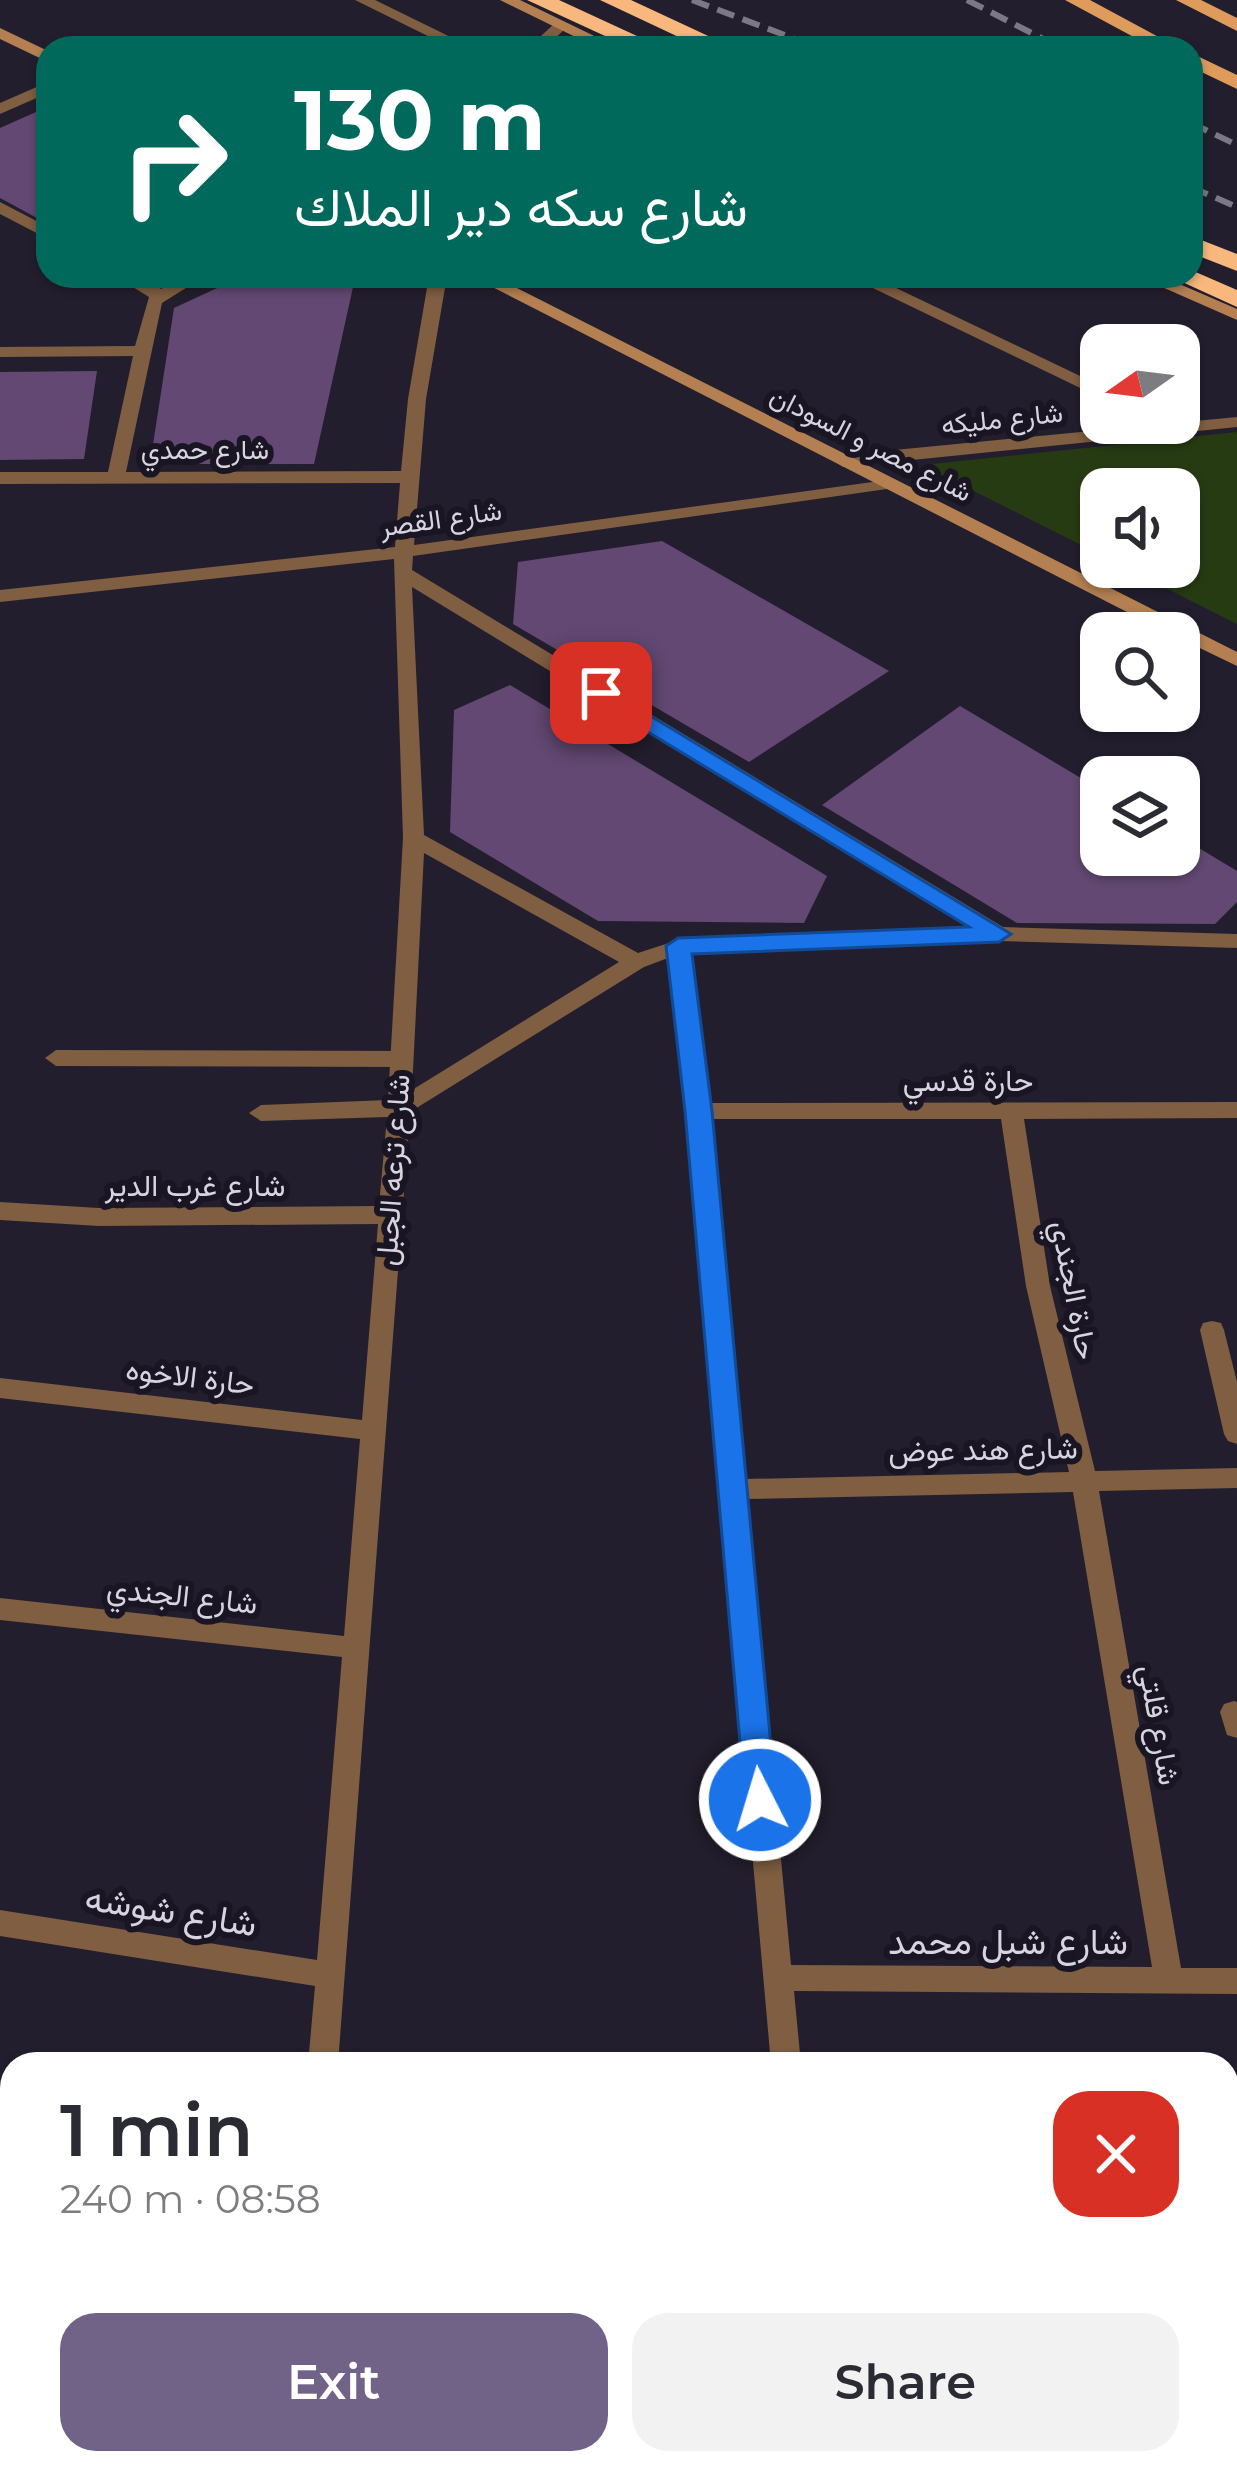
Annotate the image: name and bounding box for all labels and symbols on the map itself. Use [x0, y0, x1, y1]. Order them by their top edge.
north arrow [1080, 324, 1200, 444]
street label: شارع مصر و السودان [764, 378, 978, 510]
street label: شارع مليكه [940, 396, 1065, 443]
street label: شارع حمدي [141, 433, 269, 472]
street label: شارع القصر [377, 494, 504, 545]
pin [550, 642, 652, 744]
street label: حارة قدسي [903, 1062, 1033, 1105]
street label: شارع ترعه الجبل [367, 1073, 420, 1267]
street label: شارع غرب الدير [104, 1167, 285, 1206]
street label: حارة الجندي [1037, 1217, 1106, 1364]
street label: حارة الاخوه [124, 1350, 256, 1403]
street label: شارع هند عوض [888, 1429, 1078, 1472]
street label: شارع الجندي [104, 1569, 259, 1628]
street label: شارع قلتي [1125, 1662, 1188, 1789]
position arrow [697, 1737, 823, 1863]
street label: شارع شوشه [82, 1875, 260, 1948]
street label: شارع شبل محمد [888, 1919, 1128, 1966]

